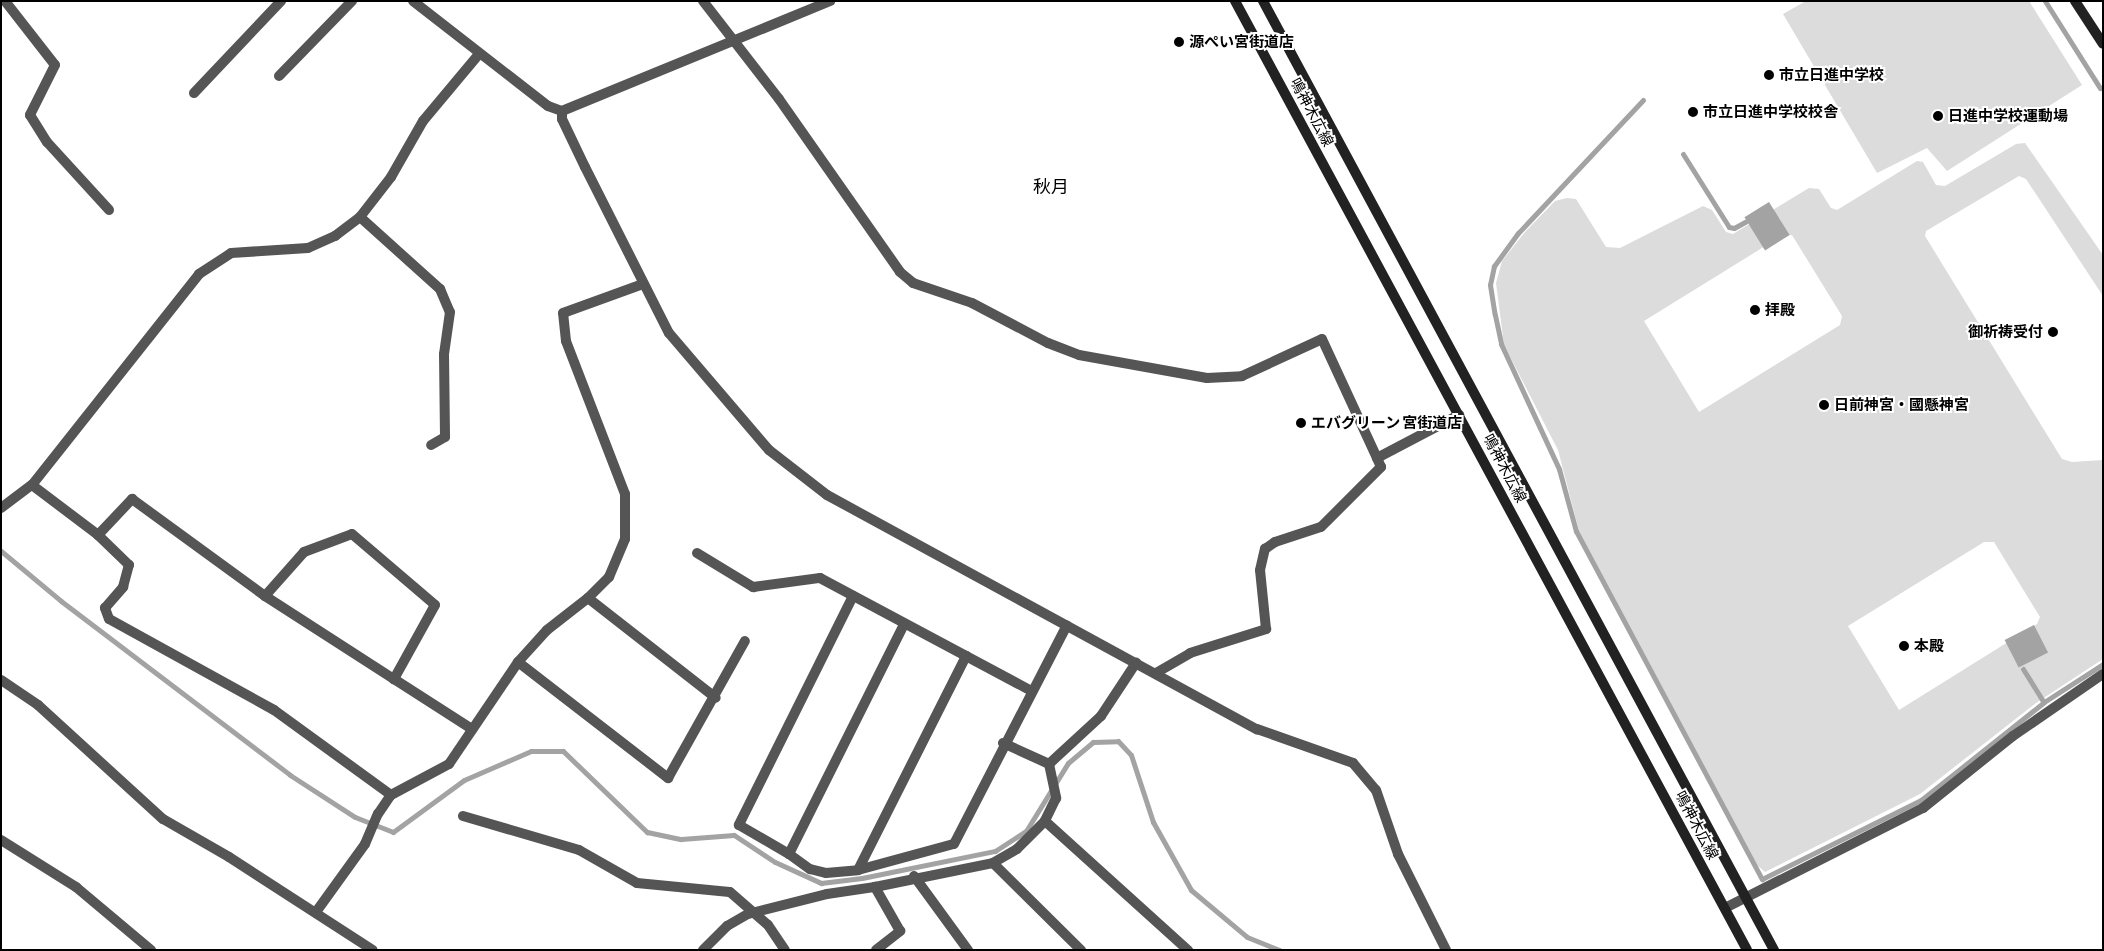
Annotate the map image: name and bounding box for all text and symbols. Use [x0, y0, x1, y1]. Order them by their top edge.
place label: 源ぺい宮街道店 [1189, 33, 1294, 51]
marker: 源ぺい宮街道店 [1173, 36, 1185, 48]
place label: 市立日進中学校 [1779, 66, 1884, 84]
marker: 市立日進中学校 [1763, 69, 1775, 81]
street label: 鳴神木広線 [1286, 75, 1338, 149]
place label: 市立日進中学校校舎 [1703, 103, 1838, 121]
marker: 市立日進中学校校舎 [1687, 106, 1699, 118]
place label: 日進中学校運動場 [1948, 107, 2068, 125]
marker: 日進中学校運動場 [1932, 110, 1944, 122]
district label: 秋月 [1033, 176, 1069, 198]
place label: 拝殿 [1765, 301, 1795, 319]
marker: 拝殿 [1749, 304, 1761, 316]
place label: 御祈祷受付 [1968, 323, 2043, 341]
marker: 御祈祷受付 [2047, 326, 2059, 338]
place label: 日前神宮・國懸神宮 [1834, 396, 1969, 414]
marker: 日前神宮・國懸神宮 [1818, 399, 1830, 411]
place label: エバグリーン 宮街道店 [1311, 414, 1463, 432]
marker: エバグリーン 宮街道店 [1295, 417, 1307, 429]
street label: 鳴神木広線 [1479, 431, 1531, 505]
place label: 本殿 [1914, 637, 1944, 655]
marker: 本殿 [1898, 640, 1910, 652]
street label: 鳴神木広線 [1671, 788, 1723, 862]

